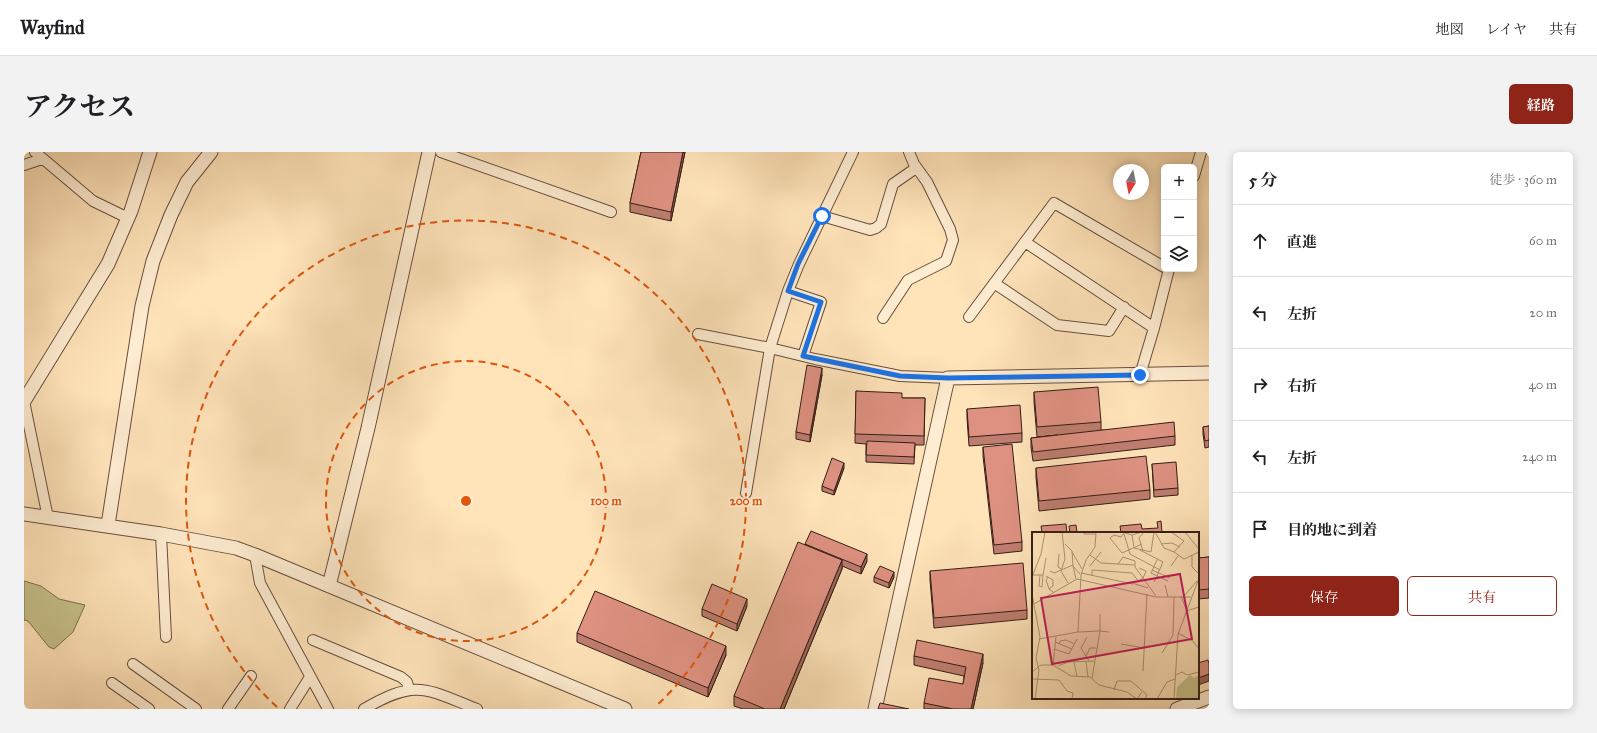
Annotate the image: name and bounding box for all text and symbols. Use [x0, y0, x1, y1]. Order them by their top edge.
text: Wayfind [20, 16, 85, 39]
text: 地図 [1436, 21, 1464, 38]
text: レイヤ [1486, 21, 1527, 38]
text: 共有 [1549, 21, 1577, 38]
button: 経路 [1509, 84, 1573, 124]
text: アクセス [24, 89, 135, 124]
north arrow [1113, 164, 1149, 200]
map controls [1161, 164, 1197, 272]
button: + [1161, 164, 1197, 200]
text: 5 分 [1249, 170, 1278, 191]
text: 徒歩 · 360 m [1489, 172, 1557, 188]
button: − [1161, 200, 1197, 236]
route start [813, 207, 831, 225]
icon: ahead [1249, 230, 1271, 252]
text: 直進 [1287, 233, 1317, 251]
text: 60 m [1529, 233, 1557, 249]
button: layers [1161, 236, 1197, 272]
icon: left [1249, 302, 1271, 324]
text: 左折 [1287, 305, 1317, 323]
text: 20 m [1529, 305, 1557, 321]
route end [1131, 366, 1149, 384]
icon: right [1249, 374, 1271, 396]
text: 右折 [1287, 377, 1317, 395]
text: 40 m [1528, 377, 1557, 393]
icon: left [1249, 446, 1271, 468]
text: 左折 [1287, 449, 1317, 467]
text: 240 m [1522, 449, 1557, 465]
centre of rings [459, 494, 473, 508]
text: 100 m [590, 494, 623, 508]
text: 200 m [730, 494, 763, 508]
icon: arrive [1249, 518, 1271, 540]
text: 目的地に到着 [1287, 521, 1377, 539]
inset map [1032, 532, 1199, 699]
button: 保存 [1249, 576, 1399, 616]
button: 共有 [1407, 576, 1557, 616]

